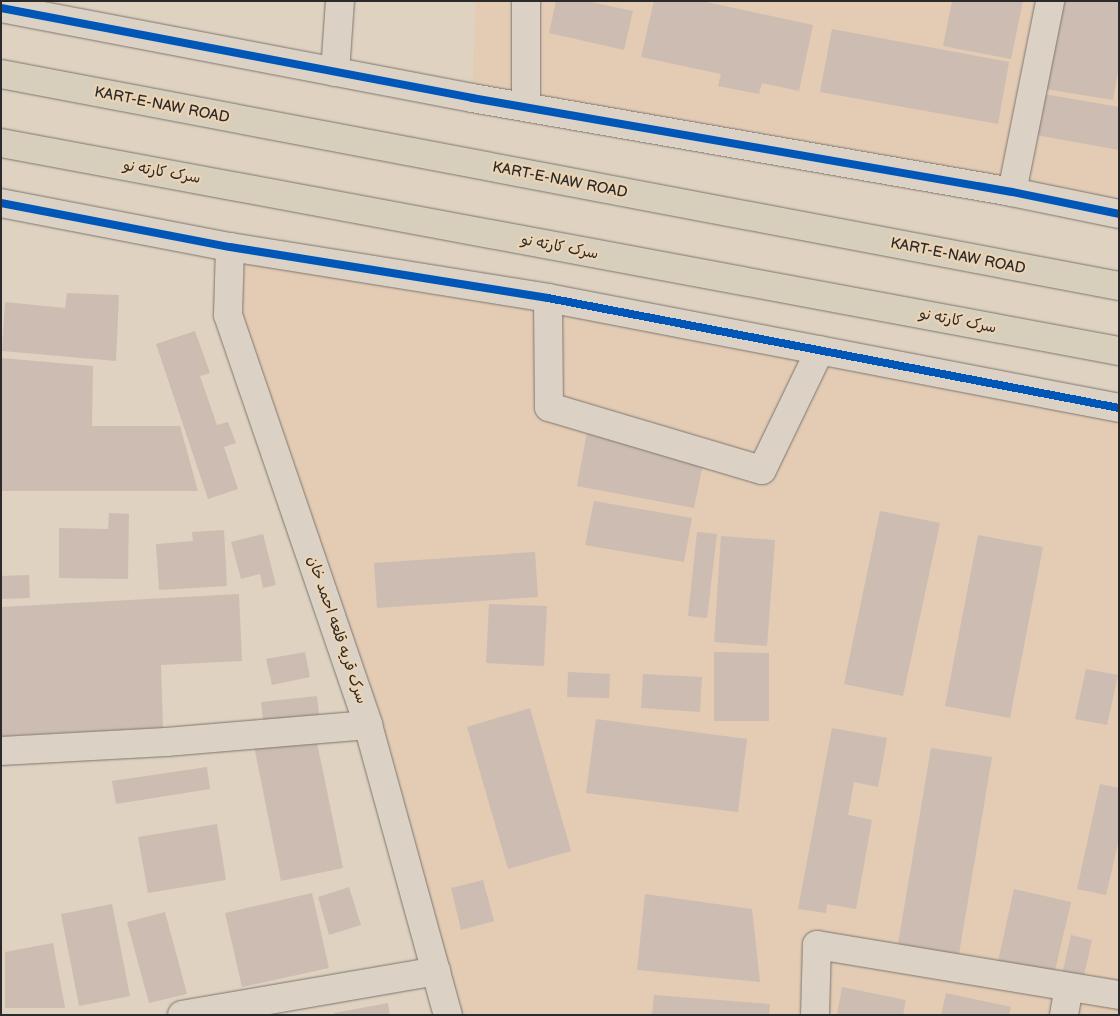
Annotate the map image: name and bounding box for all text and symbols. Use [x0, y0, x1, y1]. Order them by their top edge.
street label: KART-E-NAW ROAD [93, 83, 231, 127]
street label: سرک کارته نو [122, 156, 202, 188]
street label: KART-E-NAW ROAD [491, 158, 629, 202]
street label: سرک کارته نو [520, 231, 600, 263]
street label: KART-E-NAW ROAD [889, 234, 1027, 278]
street label: سرک کارته نو [918, 305, 998, 337]
street label: سرک قریه قلعه احمد خان [303, 554, 371, 706]

